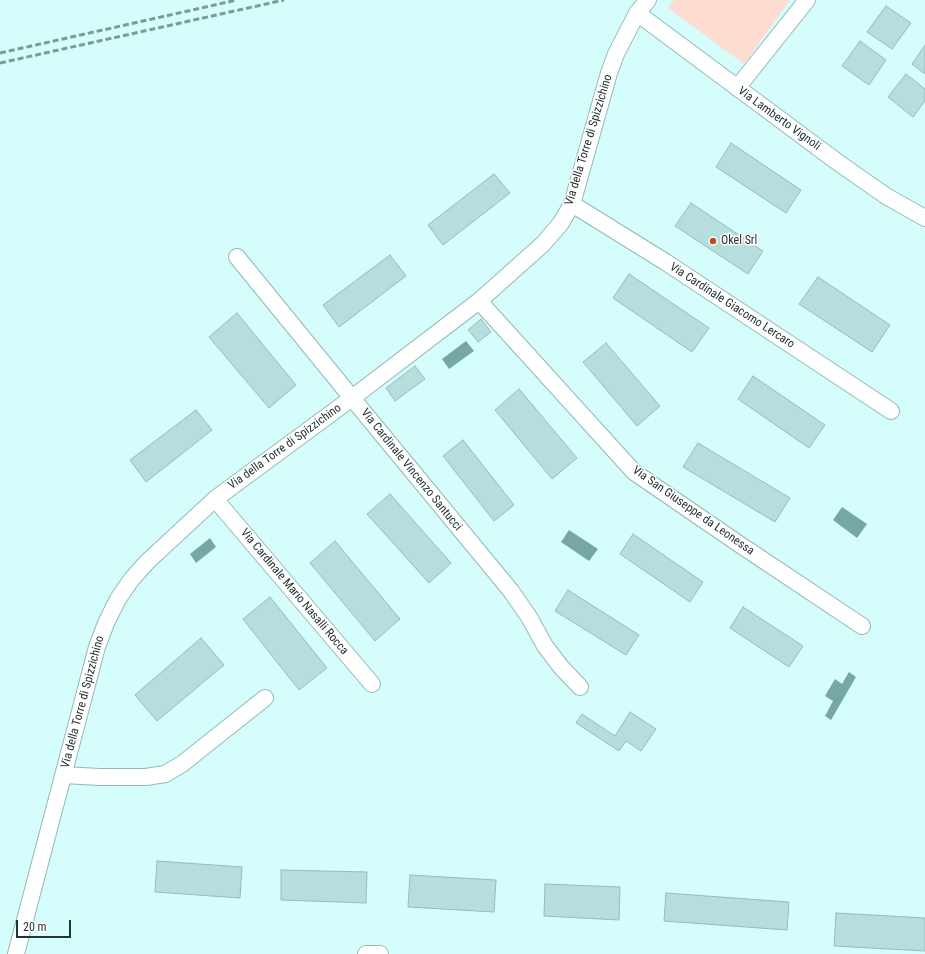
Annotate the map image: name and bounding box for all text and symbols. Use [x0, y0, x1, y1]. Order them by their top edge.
street label: Via della Torre di Spizzichino [562, 73, 616, 207]
street label: Via Lamberto Vignoli [735, 84, 823, 154]
place label: Okel Srl [721, 234, 757, 248]
marker: Okel Srl [708, 236, 718, 246]
street label: Via Cardinale Giacomo Lercaro [667, 260, 797, 352]
street label: Via della Torre di Spizzichino [226, 401, 344, 493]
street label: Via Cardinale Vincenzo Santucci [357, 406, 465, 534]
street label: Via San Giuseppe da Leonessa [629, 463, 757, 559]
street label: Via Cardinale Mario Nasalli Rocca [237, 526, 351, 658]
street label: Via della Torre di Spizzichino [58, 634, 108, 770]
scale bar [18, 912, 73, 938]
text: 20 m [23, 920, 47, 934]

